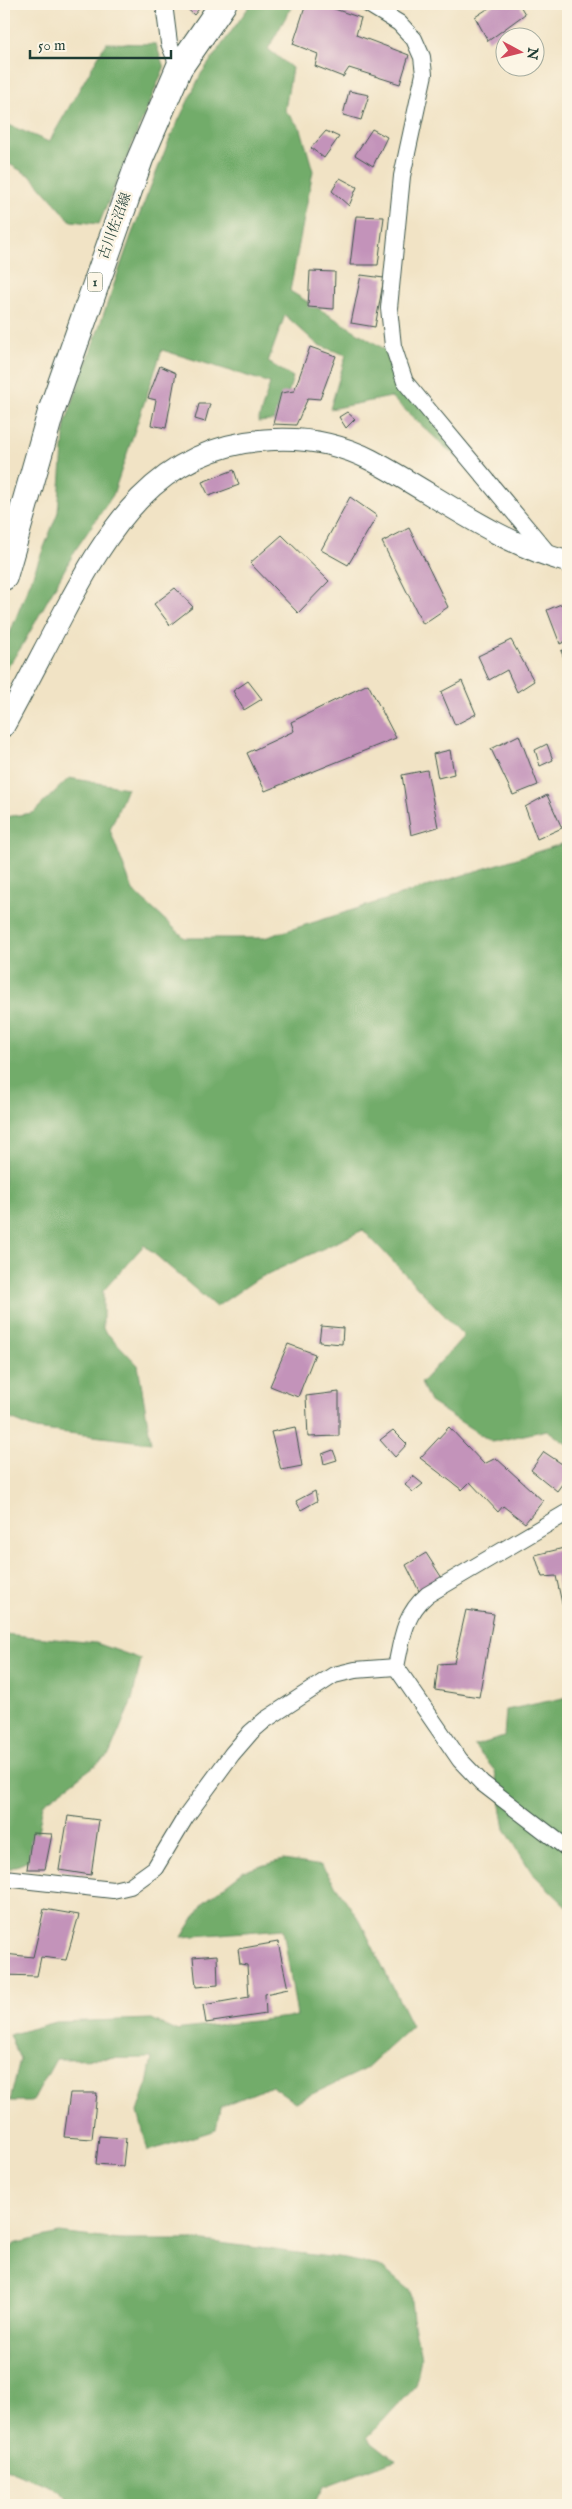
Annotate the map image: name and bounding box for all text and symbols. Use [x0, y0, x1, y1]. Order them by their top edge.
scale bar [30, 28, 171, 60]
north arrow [494, 28, 544, 78]
text: 50 m [38, 36, 66, 55]
text: N [522, 45, 542, 61]
street label: 古川佐沼線 [95, 190, 135, 262]
road number: 1 [88, 272, 102, 292]

